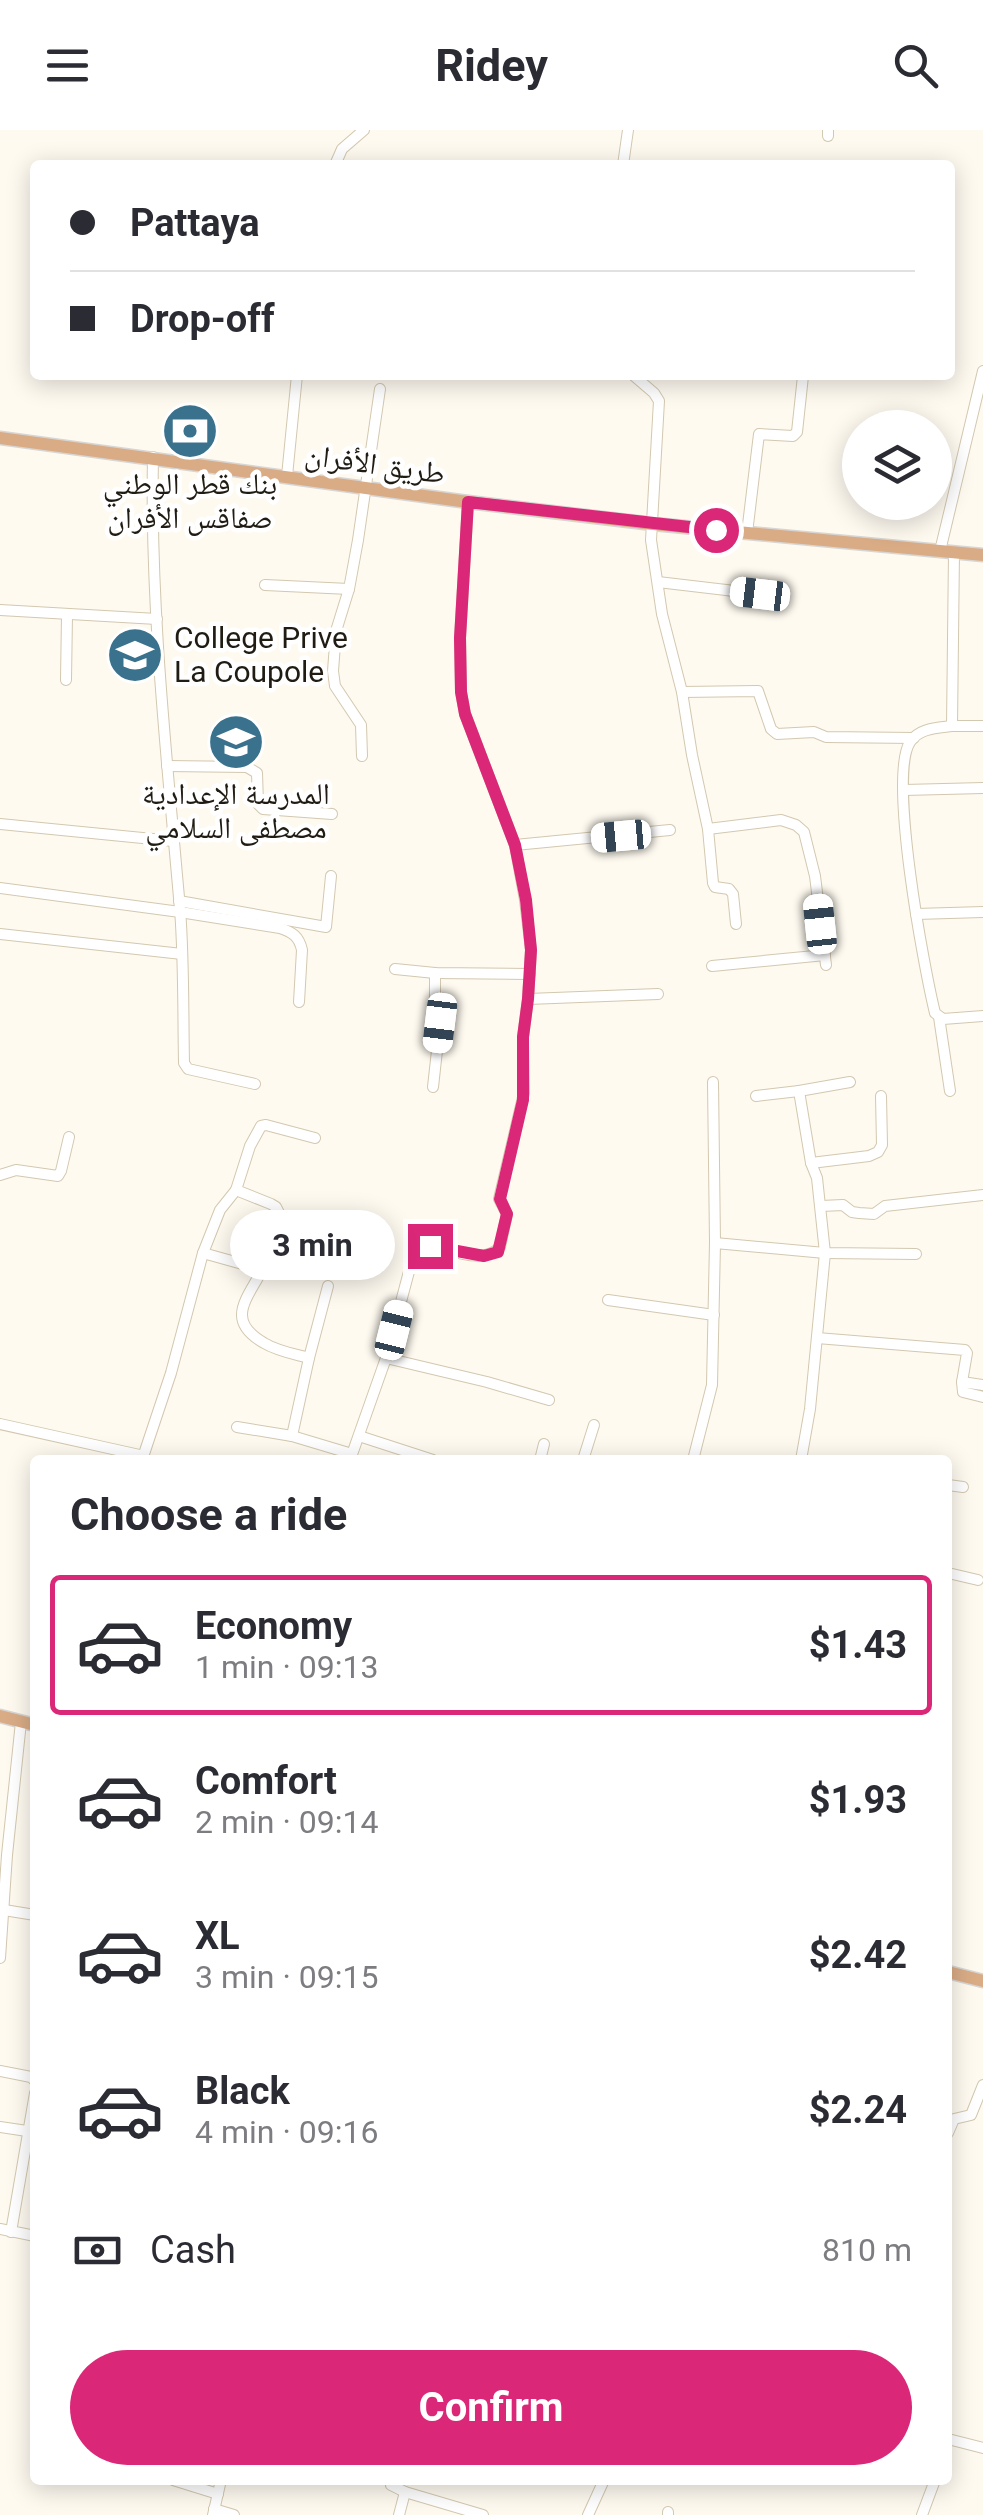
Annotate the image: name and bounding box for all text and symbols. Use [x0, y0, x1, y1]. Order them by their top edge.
icon: menu [40, 38, 95, 93]
icon: search [888, 38, 943, 93]
text: Ridey [435, 39, 548, 92]
text: Pattaya [130, 201, 260, 245]
text: Drop-off [130, 297, 275, 341]
bank icon: بنك قطر الوطني صفاقس الأفران [160, 401, 220, 461]
map controls [842, 410, 952, 520]
button: layers [842, 410, 952, 520]
street label: طريق الأفران [303, 436, 447, 492]
place label: بنك قطر الوطني صفاقس الأفران [103, 466, 277, 536]
route start [694, 508, 739, 553]
car [728, 575, 792, 613]
place label: College Prive La Coupole [174, 620, 348, 689]
school or university icon: College Prive La Coupole [105, 625, 165, 685]
school or university icon: المدرسة الإعدادية مصطفى السلامي [206, 712, 266, 772]
place label: المدرسة الإعدادية مصطفى السلامي [142, 776, 330, 852]
car [590, 818, 652, 854]
car [802, 893, 838, 955]
car [421, 991, 459, 1055]
callout: 3 min [230, 1211, 395, 1281]
route end [408, 1224, 453, 1269]
text: 3 min [272, 1226, 353, 1264]
car [372, 1297, 416, 1363]
text: Choose a ride [70, 1488, 347, 1541]
icon: car [75, 1600, 165, 1690]
text: Economy [195, 1604, 352, 1648]
text: $1.43 [809, 1623, 907, 1667]
text: 1 min · 09:13 [195, 1648, 378, 1686]
icon: car [75, 1755, 165, 1845]
text: Comfort [195, 1759, 337, 1803]
text: $1.93 [809, 1778, 907, 1822]
text: 2 min · 09:14 [195, 1803, 378, 1841]
icon: car [75, 1910, 165, 2000]
text: XL [195, 1914, 240, 1958]
text: $2.42 [809, 1933, 907, 1977]
text: 3 min · 09:15 [195, 1958, 378, 1996]
icon: car [75, 2065, 165, 2155]
text: Black [195, 2069, 290, 2113]
text: $2.24 [809, 2088, 907, 2132]
text: 4 min · 09:16 [195, 2113, 378, 2151]
icon: cash [70, 2223, 125, 2278]
text: Cash [150, 2228, 236, 2272]
text: 810 m [822, 2231, 912, 2269]
button: Confirm [70, 2350, 912, 2465]

